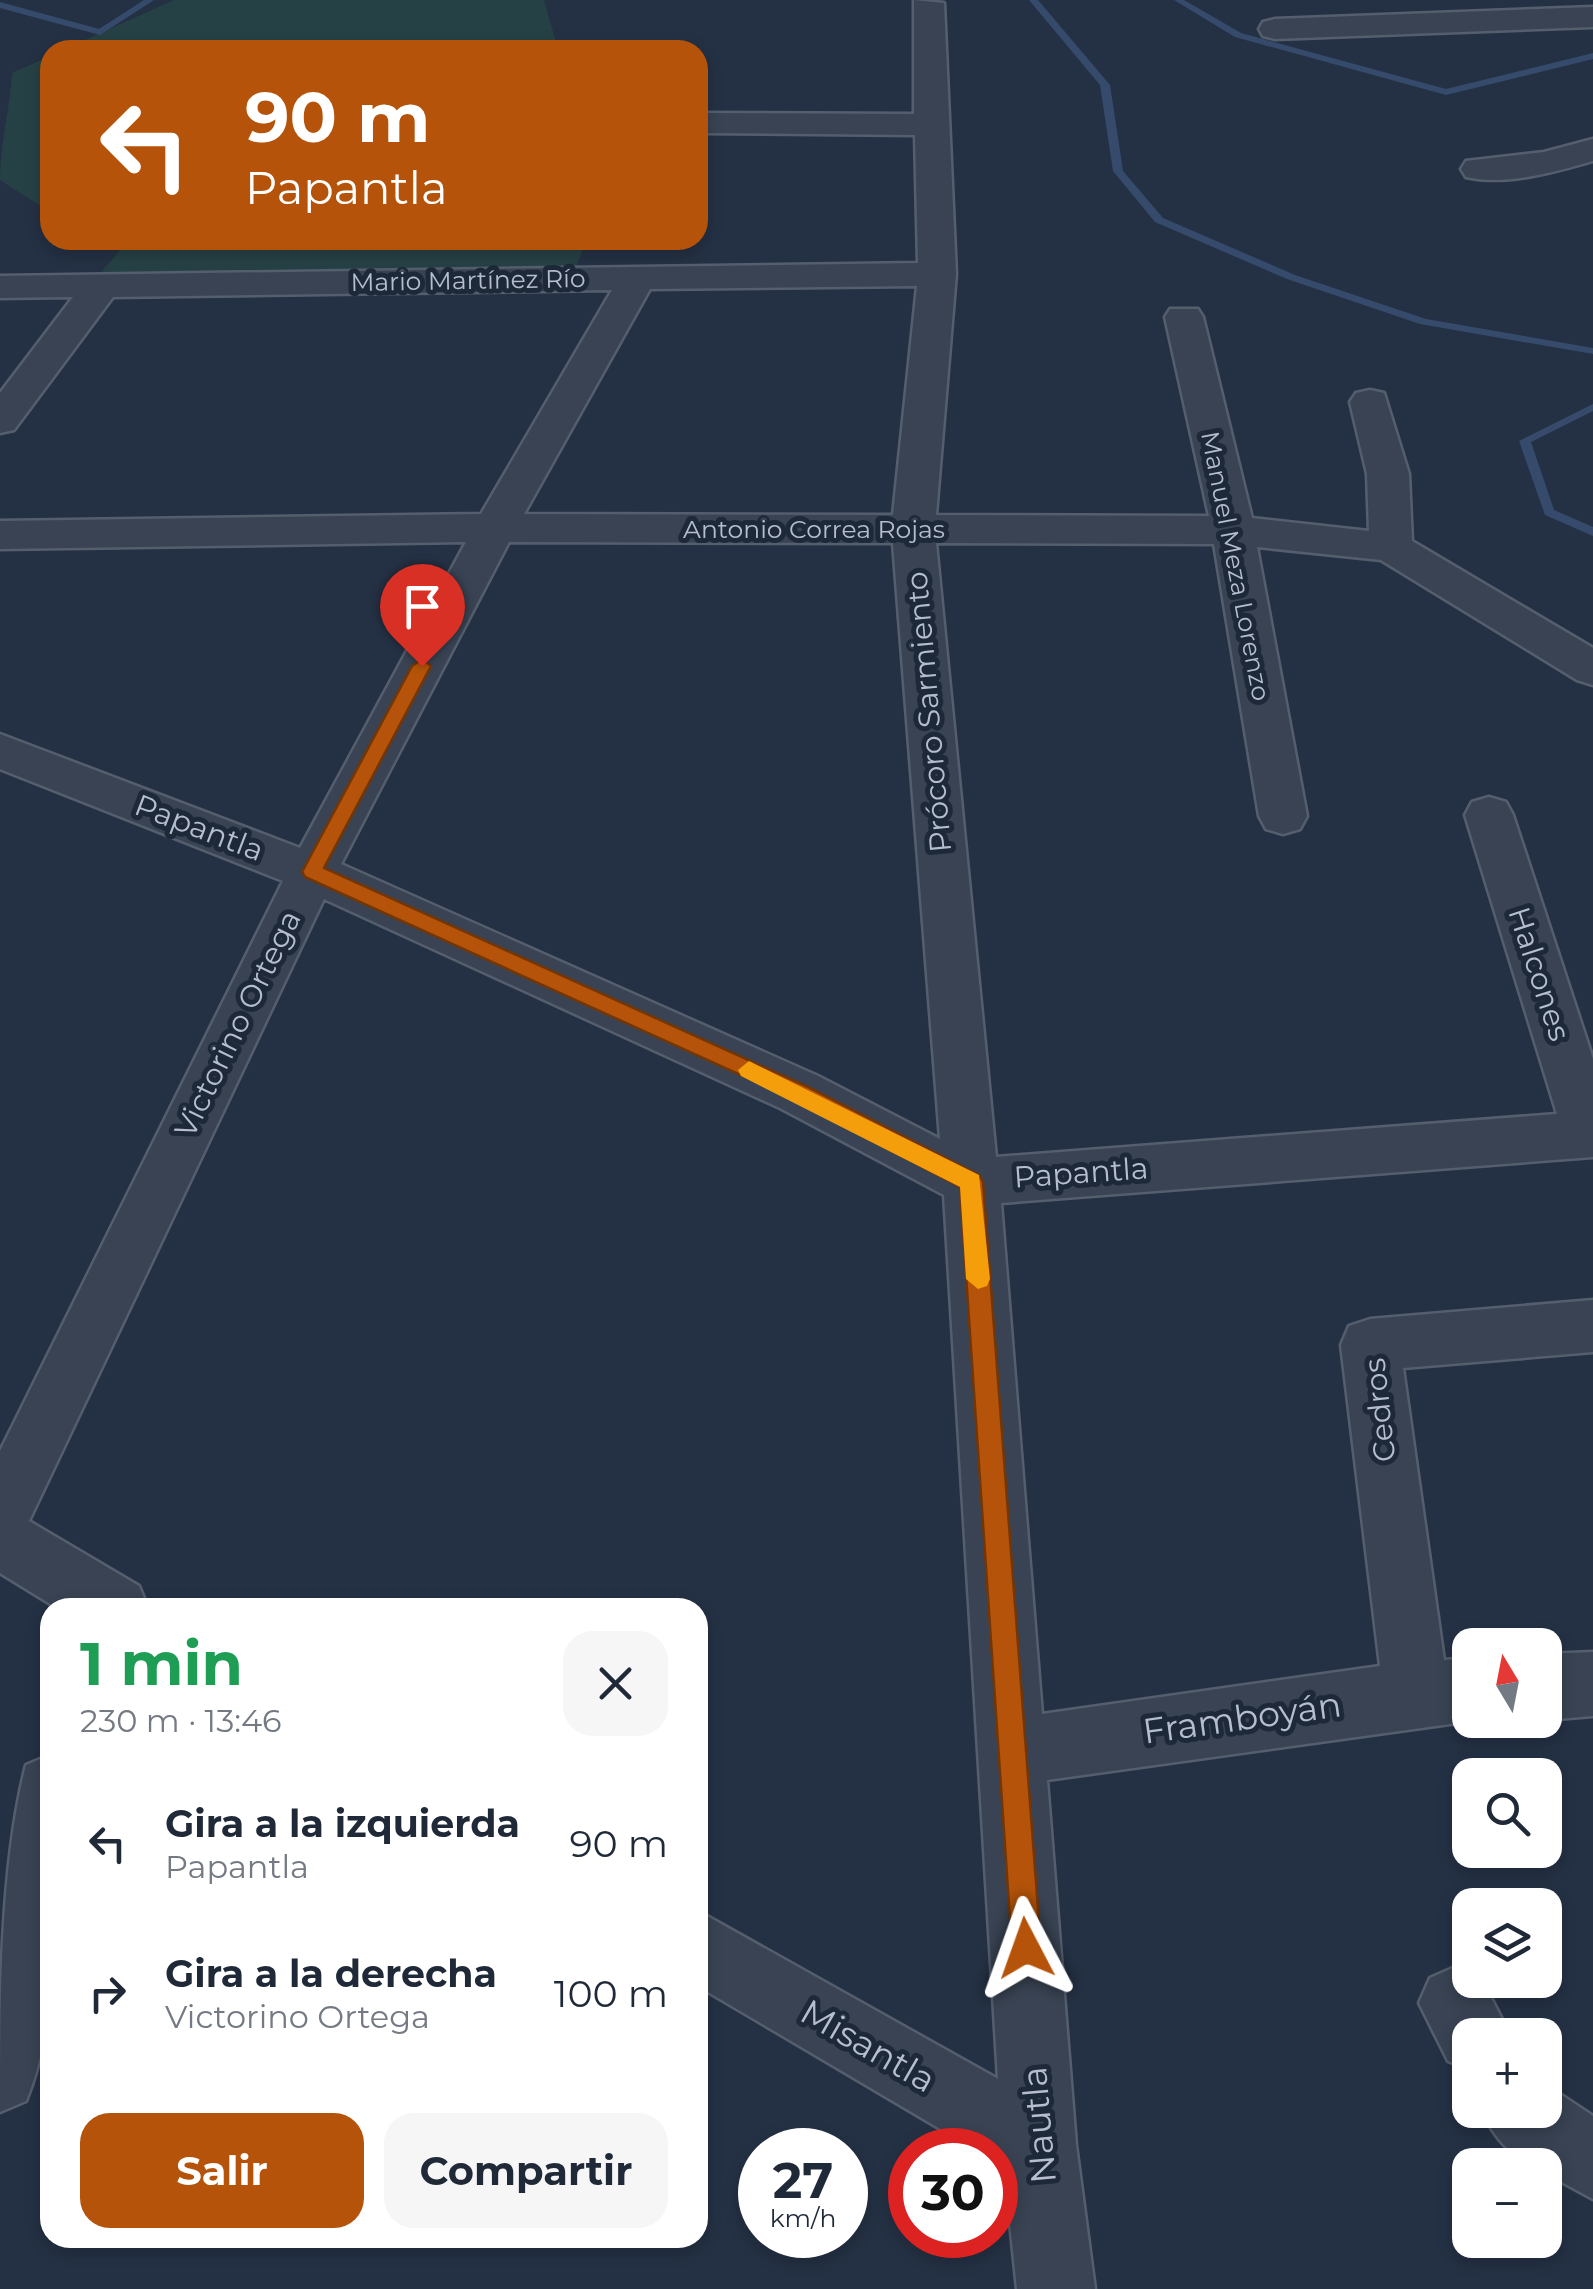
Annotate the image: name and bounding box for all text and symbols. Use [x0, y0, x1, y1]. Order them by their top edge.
text: 90 m [245, 74, 430, 160]
icon: left [80, 80, 210, 210]
text: Papantla [245, 160, 447, 215]
street label: Mario Martínez Río [350, 263, 586, 297]
street label: Manuel Meza Lorenzo [1195, 429, 1277, 703]
street label: Antonio Correa Rojas [683, 514, 945, 544]
pin [380, 564, 465, 667]
street label: Prócoro Sarmiento [898, 570, 959, 854]
icon: arrive [395, 579, 450, 634]
street label: Papantla [130, 786, 269, 869]
street label: Halcones [1500, 902, 1578, 1045]
street label: Victorino Ortega [166, 904, 309, 1144]
street label: Papantla [1012, 1149, 1150, 1196]
street label: Cedros [1356, 1356, 1403, 1464]
text: 1 min [80, 1627, 243, 1700]
north arrow [1452, 1628, 1562, 1738]
map controls [1452, 1628, 1562, 2258]
button: close [563, 1631, 668, 1736]
street label: Framboyán [1140, 1682, 1344, 1753]
text: 230 m · 13:46 [80, 1701, 282, 1740]
button: search [1452, 1758, 1562, 1868]
text: Gira a la izquierda [165, 1800, 520, 1847]
icon: left [80, 1816, 135, 1871]
text: 90 m [569, 1820, 668, 1867]
text: Papantla [165, 1847, 309, 1886]
button: layers [1452, 1888, 1562, 1998]
position arrow [974, 1896, 1078, 2000]
text: Gira a la derecha [165, 1950, 497, 1997]
icon: right [80, 1966, 135, 2021]
text: 100 m [554, 1970, 668, 2017]
street label: Misantla [793, 1990, 943, 2101]
text: Victorino Ortega [165, 1997, 430, 2036]
button: + [1452, 2018, 1562, 2128]
street label: Nautla [1012, 2065, 1065, 2185]
button: Salir [80, 2113, 364, 2228]
button: Compartir [384, 2113, 668, 2228]
speed limit sign: 30 [888, 2128, 1018, 2258]
button: − [1452, 2148, 1562, 2258]
text: 27 [773, 2150, 833, 2211]
text: km/h [770, 2203, 836, 2233]

